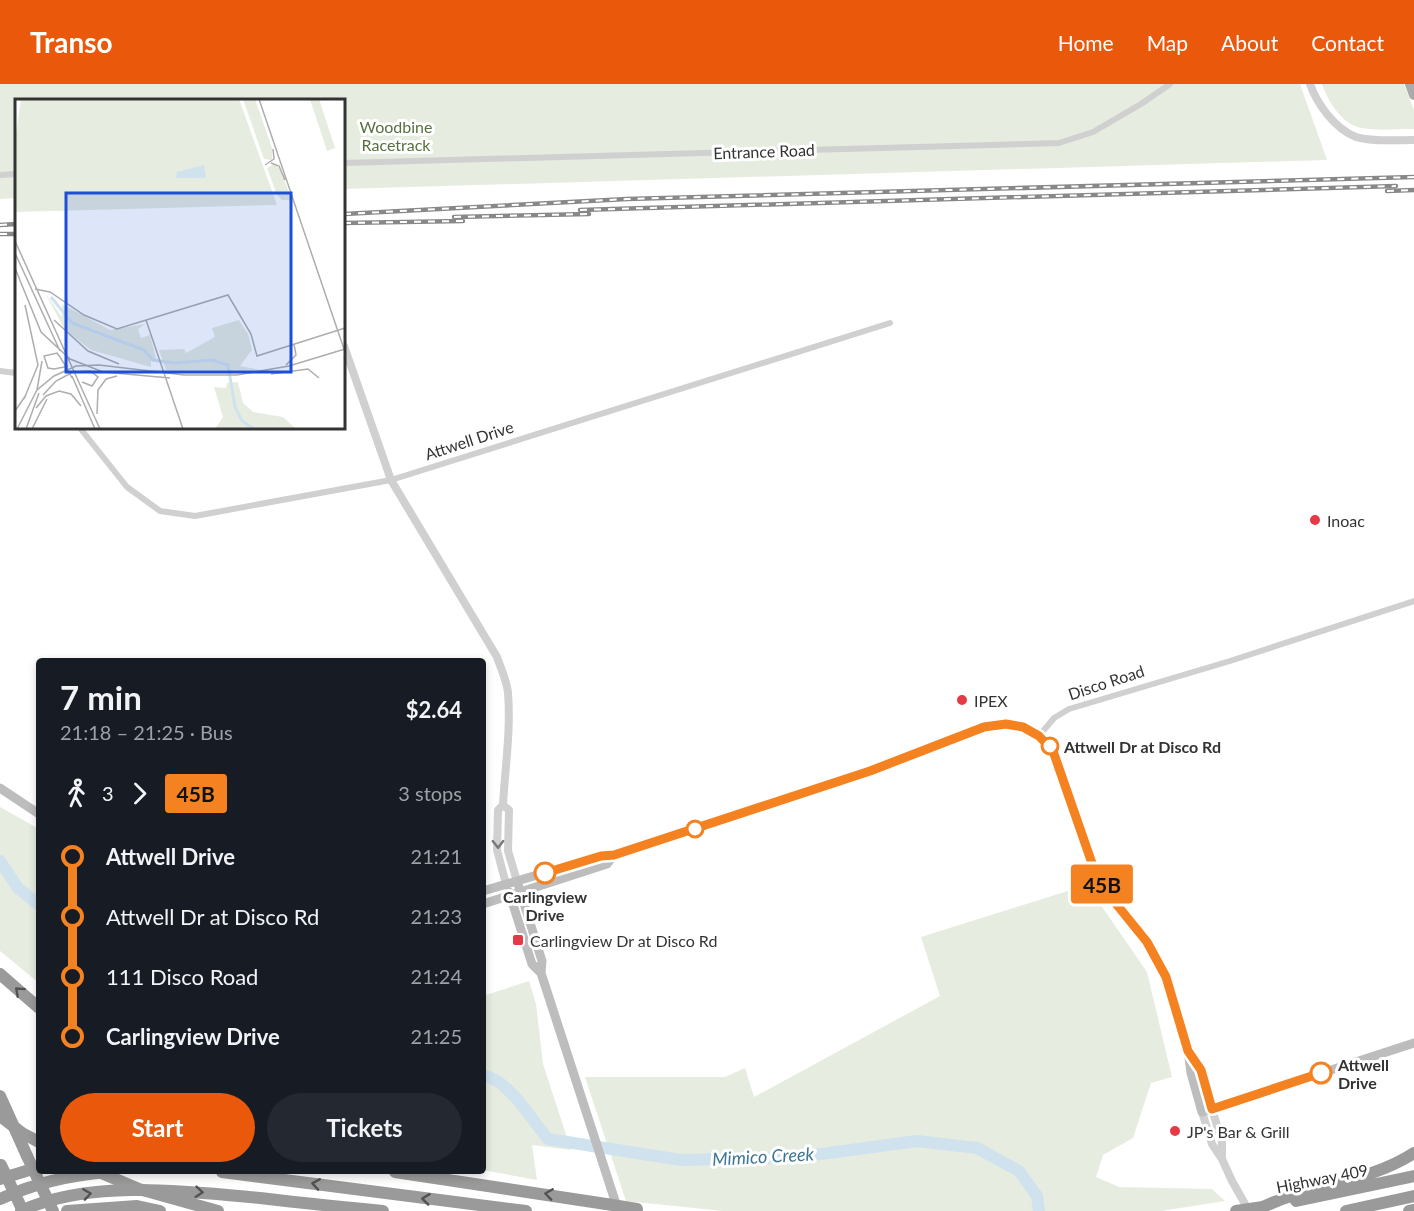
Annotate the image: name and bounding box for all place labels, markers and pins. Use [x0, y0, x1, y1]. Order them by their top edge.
place label: Inoac [1327, 511, 1365, 530]
marker: Inoac [1308, 513, 1322, 527]
place label: IPEX [974, 691, 1008, 710]
marker: IPEX [955, 693, 969, 707]
marker: Attwell Dr at Disco Rd [1041, 737, 1059, 755]
place label: Attwell Dr at Disco Rd [1063, 737, 1221, 756]
unlabelled marker [686, 820, 704, 838]
marker: Carlingview Drive [534, 862, 556, 884]
place label: Carlingview Drive [503, 887, 587, 924]
place label: Carlingview Dr at Disco Rd [530, 931, 717, 950]
marker: Carlingview Dr at Disco Rd [511, 933, 525, 947]
place label: Attwell Drive [1337, 1055, 1389, 1092]
marker: Attwell Drive [1310, 1062, 1332, 1084]
place label: JP's Bar & Grill [1187, 1122, 1290, 1141]
marker: JP's Bar & Grill [1168, 1124, 1182, 1138]

